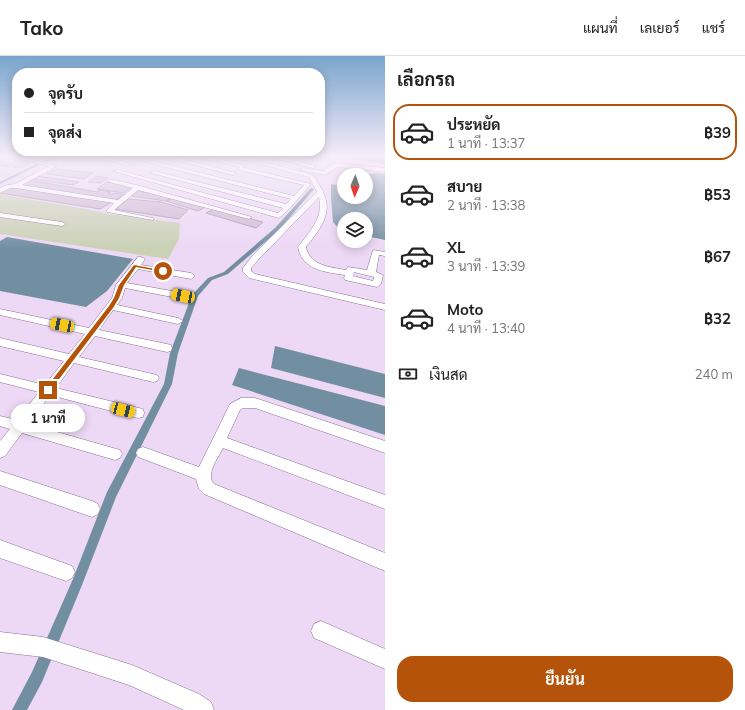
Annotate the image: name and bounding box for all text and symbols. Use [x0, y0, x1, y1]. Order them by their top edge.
text: Tako [20, 16, 64, 40]
text: แผนที่ [583, 19, 618, 37]
text: เลเยอร์ [640, 19, 680, 37]
text: แชร์ [702, 19, 725, 37]
text: เลือกรถ [397, 68, 455, 91]
text: จุดรับ [48, 84, 83, 103]
icon: car [399, 114, 435, 150]
text: ประหยัด [447, 115, 500, 134]
text: จุดส่ง [48, 123, 82, 142]
text: ฿39 [704, 123, 731, 142]
text: 1 นาที · 13:37 [447, 135, 525, 151]
north arrow [337, 168, 373, 204]
map controls [337, 168, 373, 248]
icon: car [399, 176, 435, 212]
text: สบาย [447, 177, 482, 196]
text: ฿53 [704, 185, 731, 204]
text: 2 นาที · 13:38 [447, 197, 525, 213]
button: layers [337, 212, 373, 248]
icon: car [399, 238, 435, 274]
text: XL [447, 238, 465, 257]
text: ฿67 [704, 247, 731, 266]
text: 3 นาที · 13:39 [447, 258, 525, 274]
route start [154, 262, 172, 280]
car [170, 288, 196, 304]
icon: car [399, 300, 435, 336]
text: Moto [447, 300, 483, 319]
text: ฿32 [704, 309, 731, 328]
car [49, 317, 75, 333]
text: 4 นาที · 13:40 [447, 320, 525, 336]
icon: cash [397, 363, 419, 385]
text: เงินสด [429, 365, 468, 384]
text: 240 m [695, 366, 733, 382]
route end [39, 381, 57, 399]
car [110, 401, 136, 419]
callout: 1 นาที [11, 404, 85, 432]
text: 1 นาที [30, 410, 66, 426]
button: ยืนยัน [397, 656, 733, 702]

